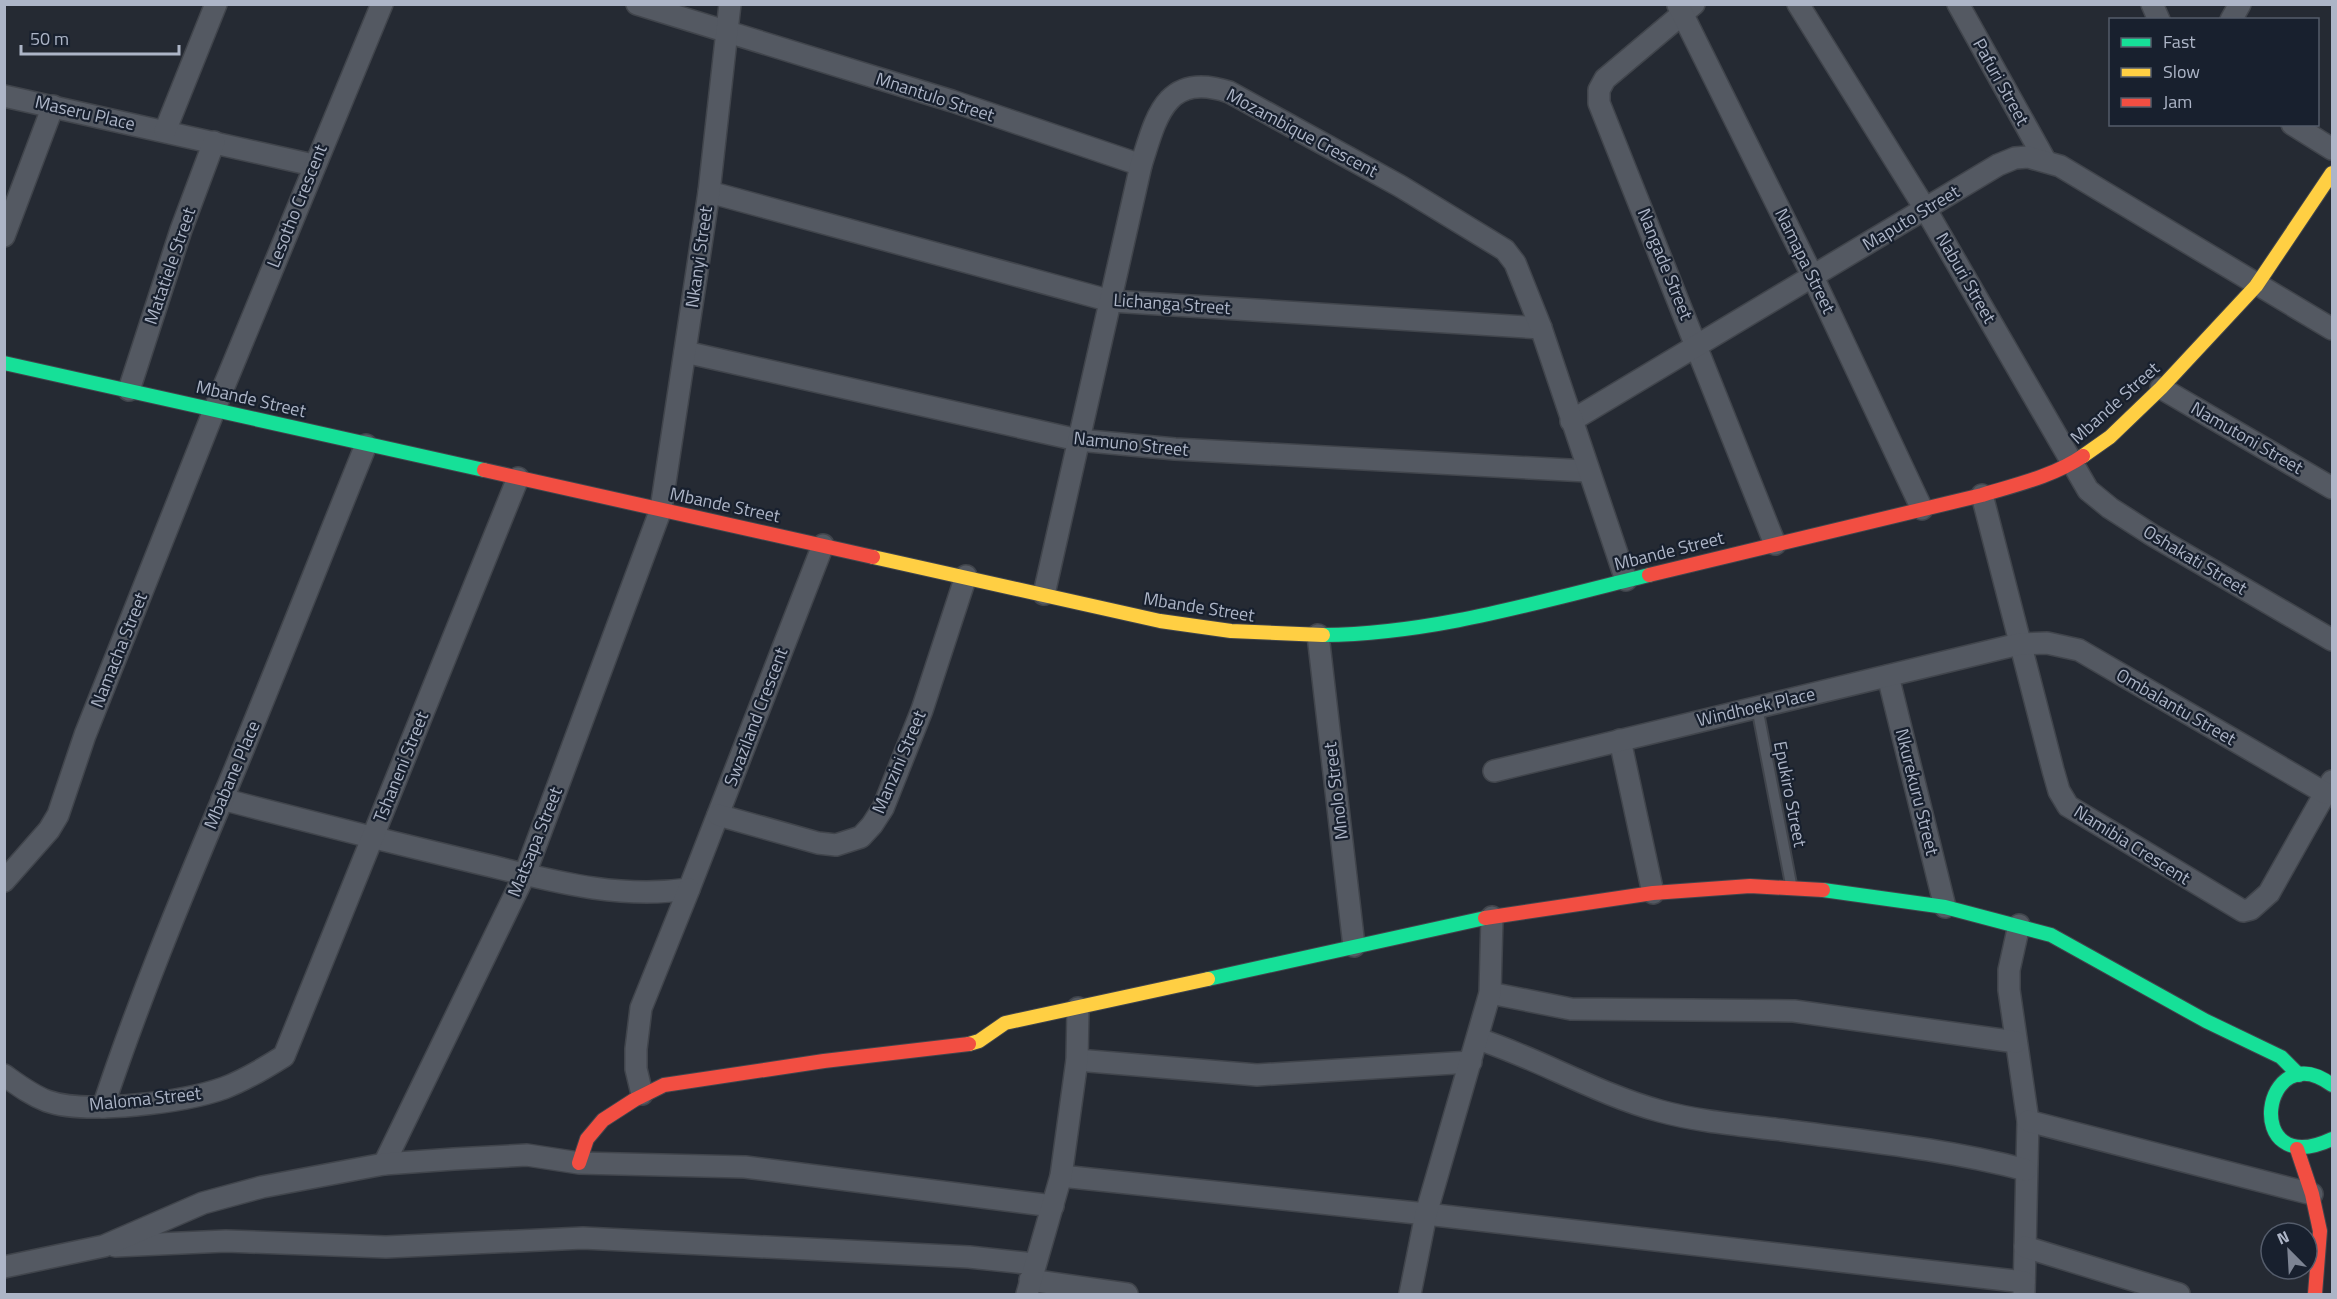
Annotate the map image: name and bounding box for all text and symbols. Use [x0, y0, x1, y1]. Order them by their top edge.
scale bar [21, 18, 178, 56]
legend [2109, 18, 2319, 126]
text: 50 m [30, 25, 69, 52]
text: Fast [2163, 28, 2196, 55]
street label: Pafuri Street [1966, 33, 2037, 131]
text: Slow [2163, 58, 2200, 85]
street label: Mnantulo Street [872, 65, 999, 129]
street label: Mozambique Crescent [1222, 81, 1383, 184]
street label: Maseru Place [32, 88, 138, 137]
text: Jam [2163, 88, 2192, 115]
street label: Lesotho Crescent [260, 139, 334, 272]
street label: Maputo Street [1857, 177, 1965, 257]
street label: Matatiele Street [137, 203, 202, 328]
street label: Nkanyi Street [678, 204, 719, 309]
street label: Nangade Street [1631, 204, 1700, 324]
street label: Namapa Street [1768, 204, 1843, 319]
street label: Naburi Street [1930, 227, 2004, 329]
street label: Lichanga Street [1113, 286, 1232, 321]
street label: Mbande Street [2064, 355, 2166, 450]
street label: Mbande Street [193, 373, 309, 424]
street label: Namutoni Street [2186, 394, 2309, 481]
street label: Namuno Street [1072, 424, 1190, 463]
street label: Mbande Street [667, 480, 783, 530]
street label: Oshakati Street [2138, 518, 2253, 602]
street label: Mbande Street [1611, 524, 1727, 577]
street label: Mbande Street [1142, 584, 1257, 629]
street label: Namacha Street [83, 588, 154, 712]
street label: Swaziland Crescent [717, 643, 795, 790]
street label: Ombalantu Street [2111, 661, 2242, 752]
street label: Windhoek Place [1694, 680, 1818, 733]
street label: Manzini Street [865, 705, 933, 818]
street label: Tshaneni Street [366, 707, 435, 826]
street label: Mbabane Place [197, 716, 267, 833]
street label: Nkurekuru Street [1889, 726, 1946, 859]
street label: Epukiro Street [1767, 739, 1814, 850]
street label: Mnolo Street [1316, 740, 1355, 842]
street label: Matsapa Street [500, 782, 569, 901]
street label: Namibia Crescent [2069, 798, 2196, 892]
street label: Maloma Street [88, 1079, 203, 1118]
north arrow [2259, 1221, 2319, 1281]
text: N [2273, 1224, 2293, 1251]

